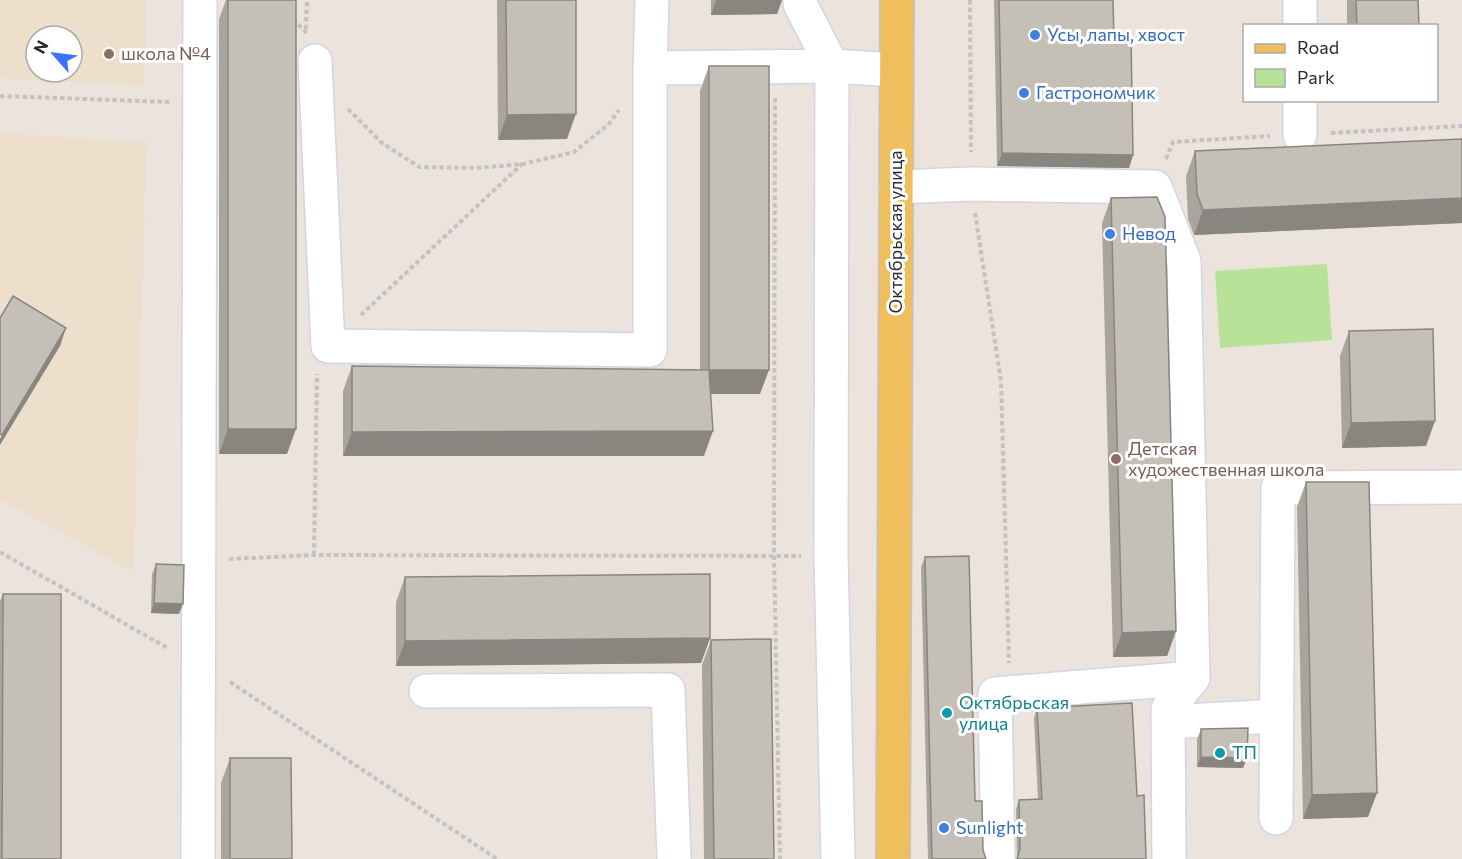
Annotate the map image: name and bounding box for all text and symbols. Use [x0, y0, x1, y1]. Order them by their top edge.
place label: Усы, лапы, хвост [1047, 23, 1185, 45]
north arrow [24, 24, 84, 84]
legend [1243, 24, 1438, 102]
marker: Усы, лапы, хвост [1028, 28, 1042, 42]
text: Road [1297, 36, 1339, 58]
text: N [29, 37, 52, 56]
place label: школа №4 [121, 42, 211, 64]
marker: школа №4 [102, 47, 116, 61]
text: Park [1297, 66, 1335, 88]
place label: Гастрономчик [1036, 81, 1156, 103]
marker: Гастрономчик [1017, 86, 1031, 100]
street label: Октябрьская улица [884, 151, 906, 313]
place label: Невод [1122, 222, 1176, 244]
marker: Невод [1103, 227, 1117, 241]
place label: Детская художественная школа [1128, 437, 1324, 480]
marker: Детская художественная школа [1109, 452, 1123, 466]
place label: Октябрьская улица [959, 691, 1069, 734]
marker: Октябрьская улица [940, 706, 954, 720]
place label: ТП [1232, 741, 1257, 763]
marker: ТП [1213, 746, 1227, 760]
place label: Sunlight [956, 816, 1024, 838]
marker: Sunlight [937, 821, 951, 835]

